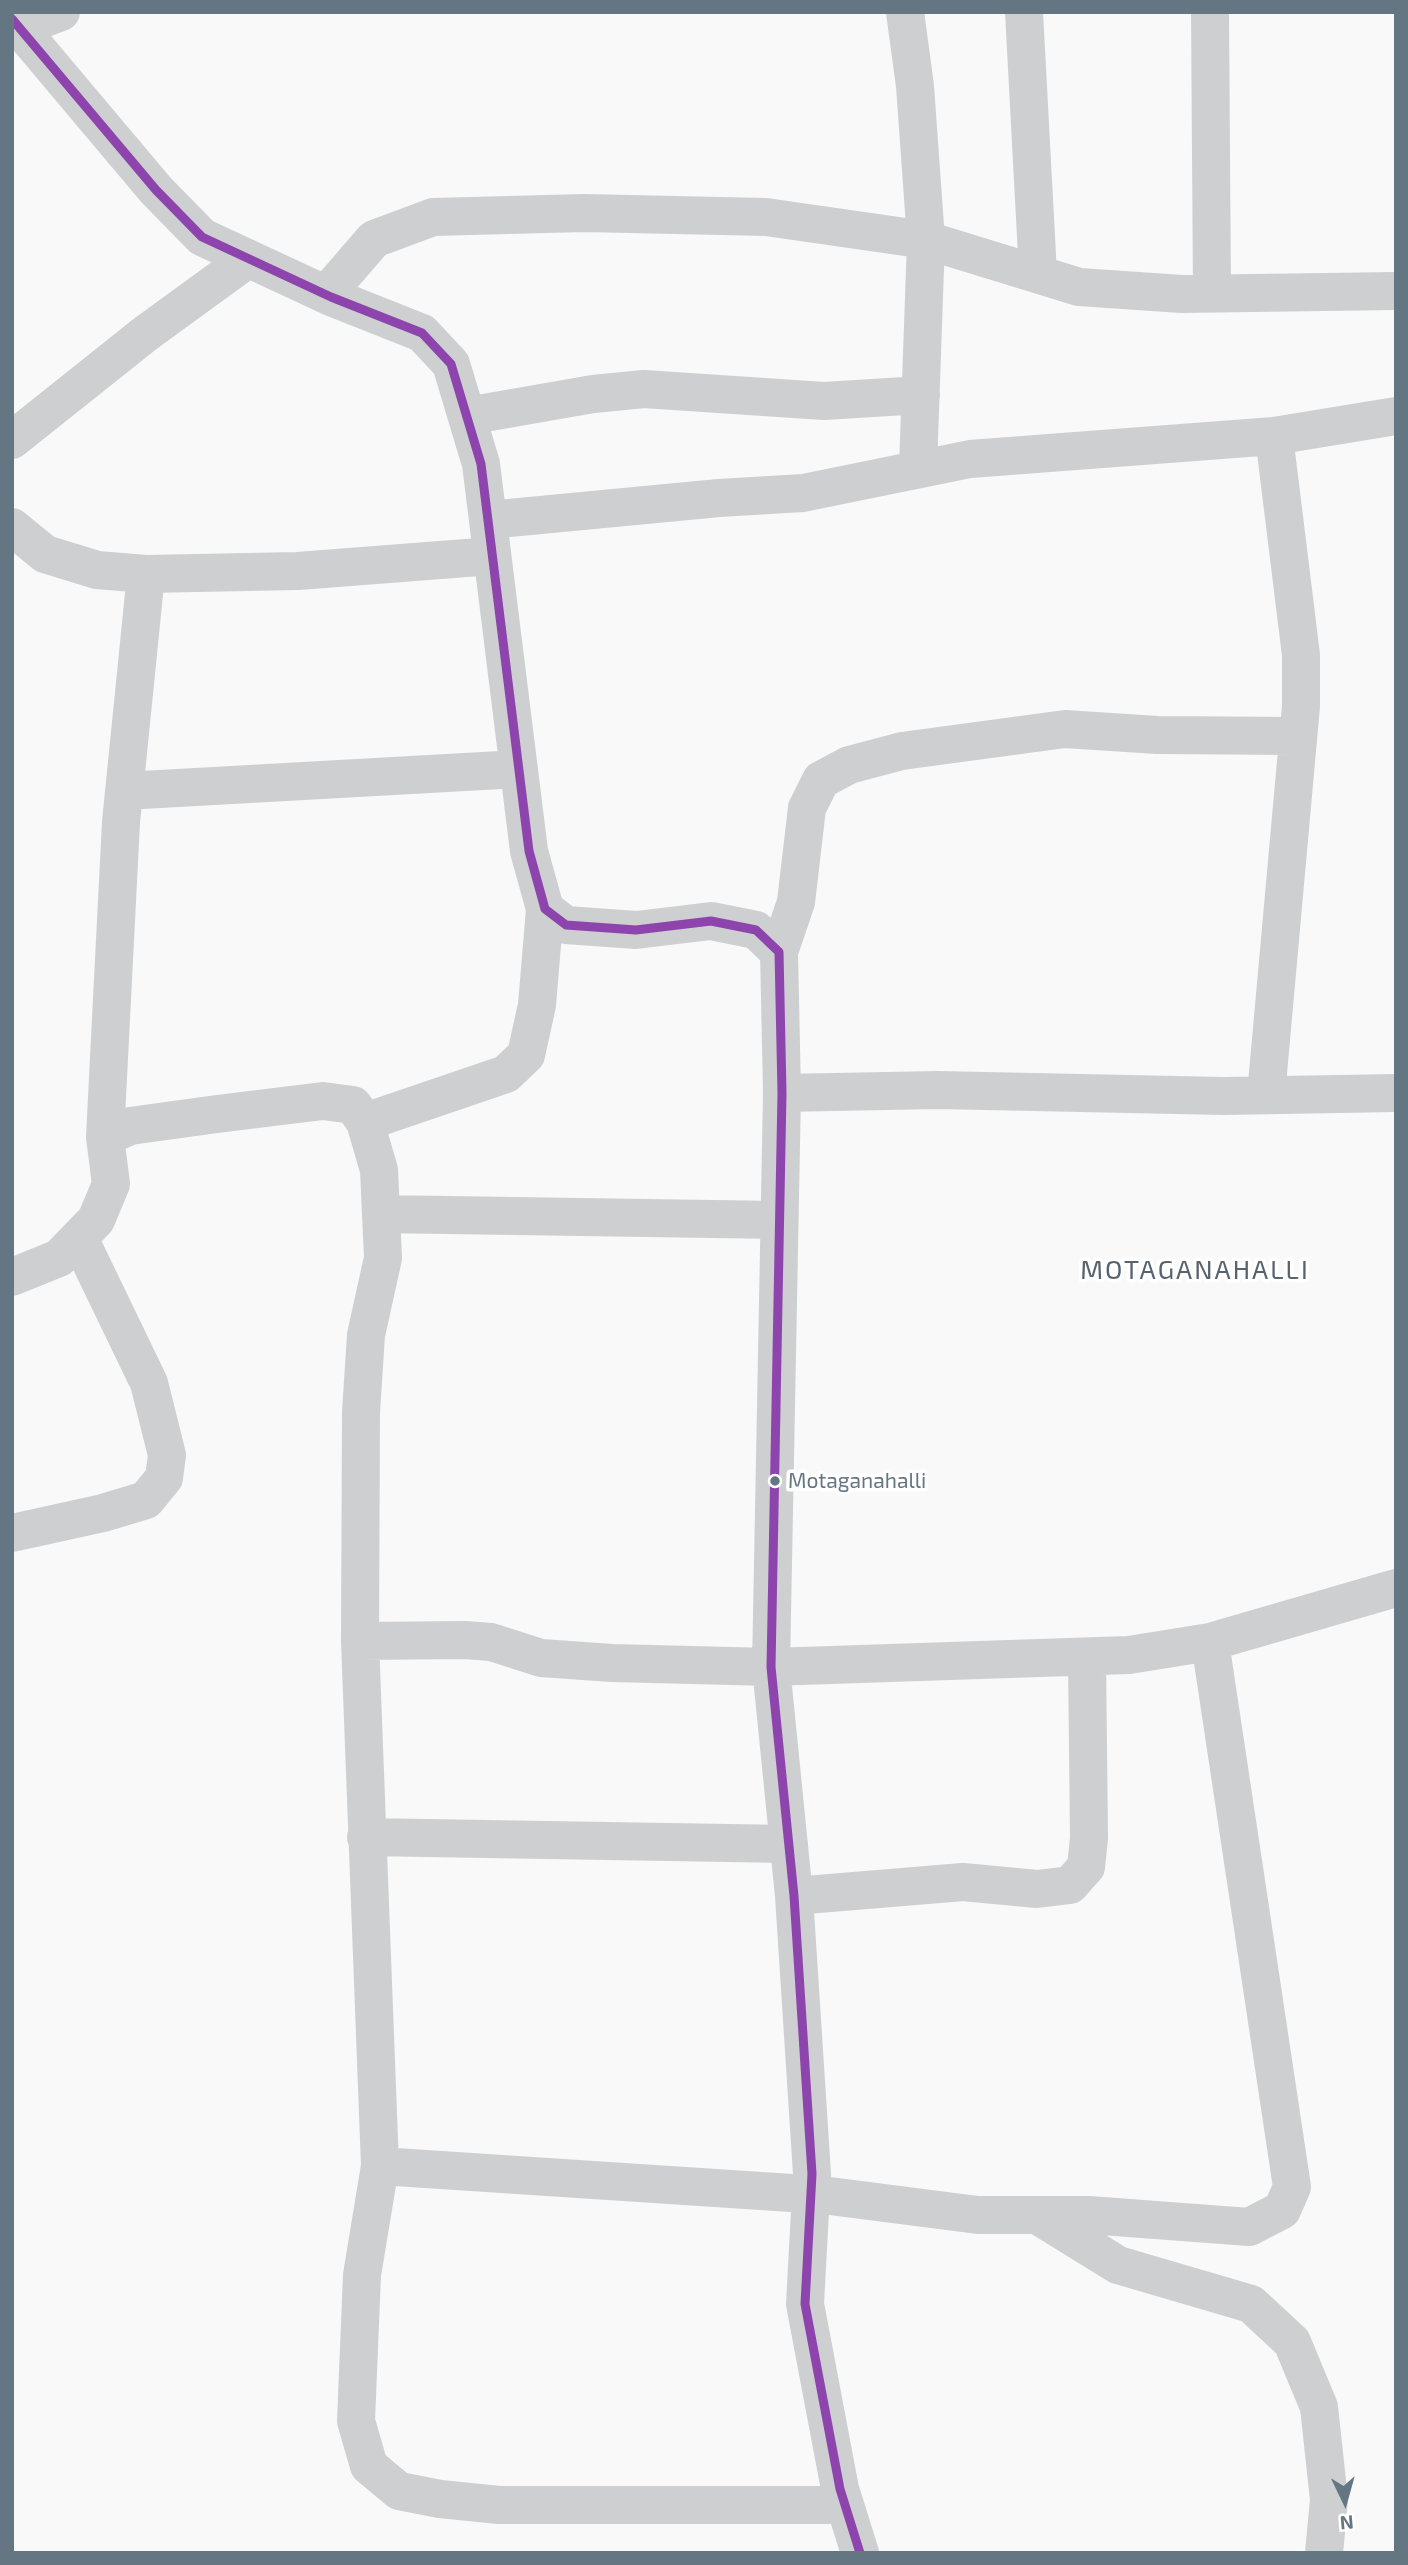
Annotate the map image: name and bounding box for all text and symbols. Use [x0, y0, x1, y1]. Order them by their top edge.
district label: MOTAGANAHALLI [1082, 1254, 1308, 1286]
place label: Motaganahalli [788, 1468, 926, 1494]
marker: Motaganahalli [768, 1474, 782, 1488]
north arrow [1310, 2467, 1380, 2537]
text: N [1339, 2511, 1355, 2535]

